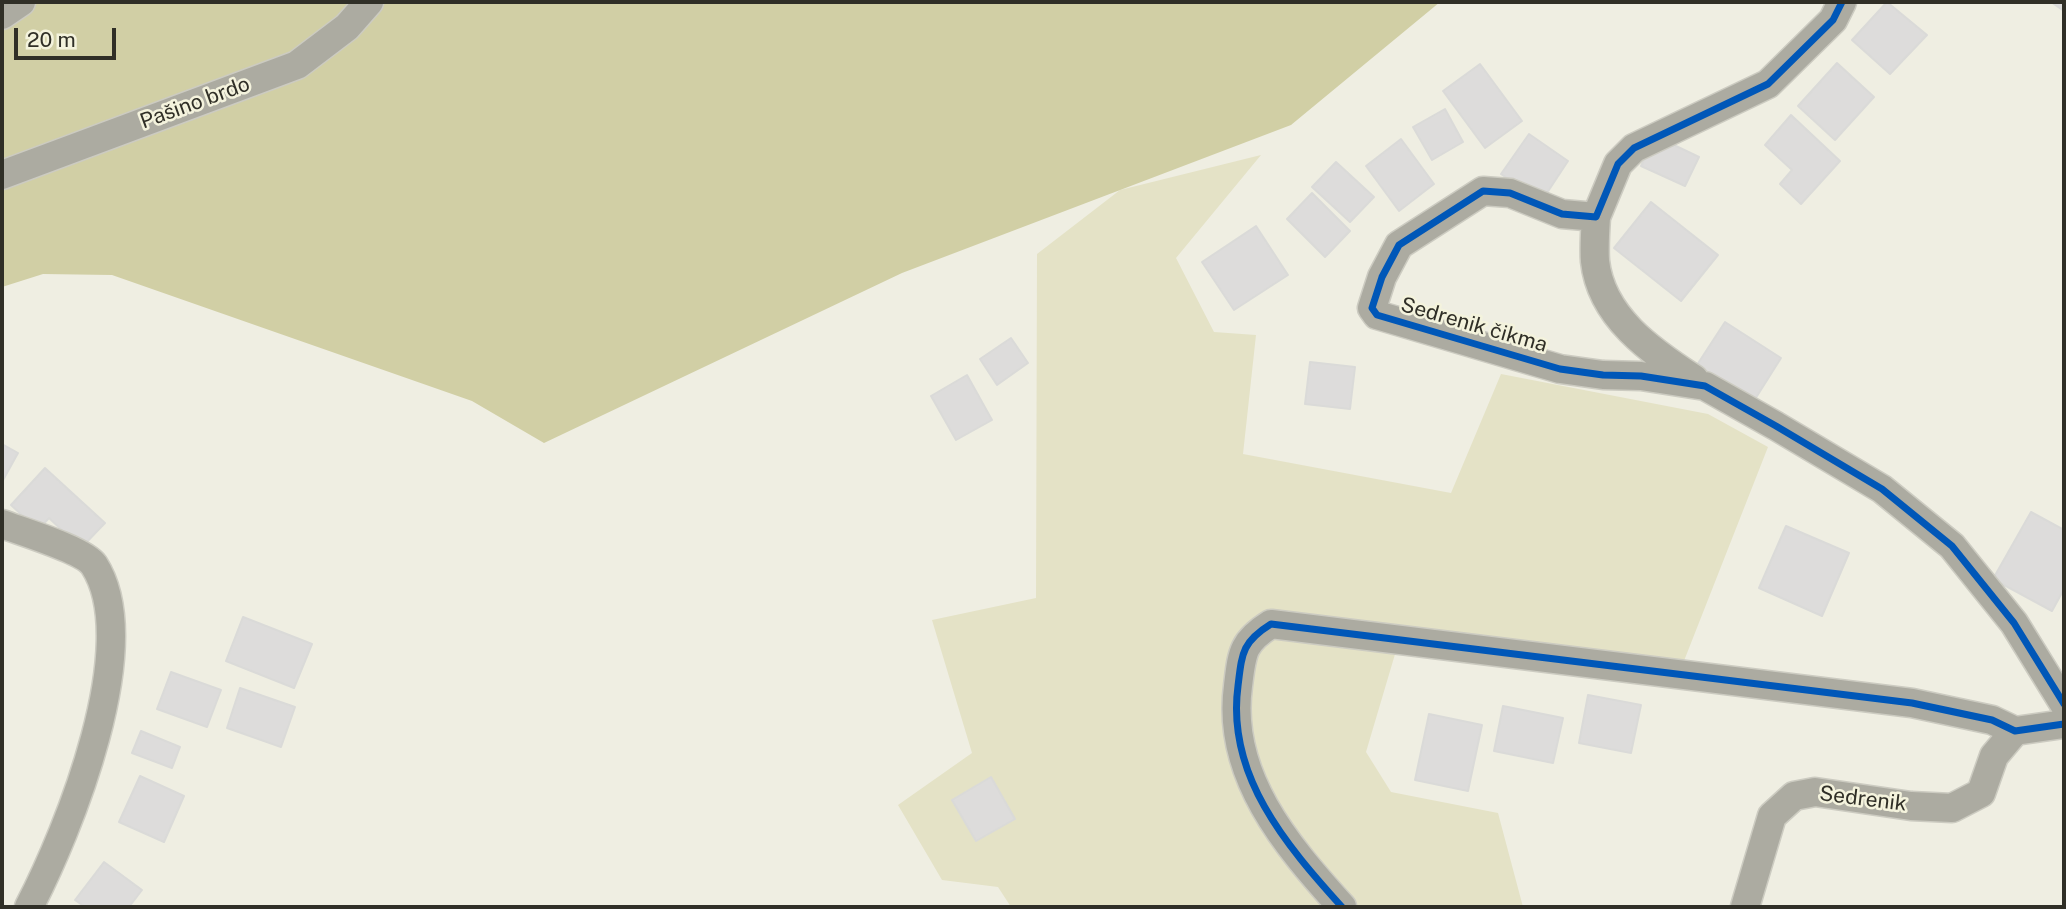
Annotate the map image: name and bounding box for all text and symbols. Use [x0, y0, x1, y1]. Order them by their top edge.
scale bar [18, 14, 119, 58]
text: 20 m [27, 27, 76, 52]
street label: Pašino brdo [137, 72, 253, 134]
street label: Sedrenik čikma [1398, 292, 1550, 358]
street label: Sedrenik [1818, 781, 1908, 817]

